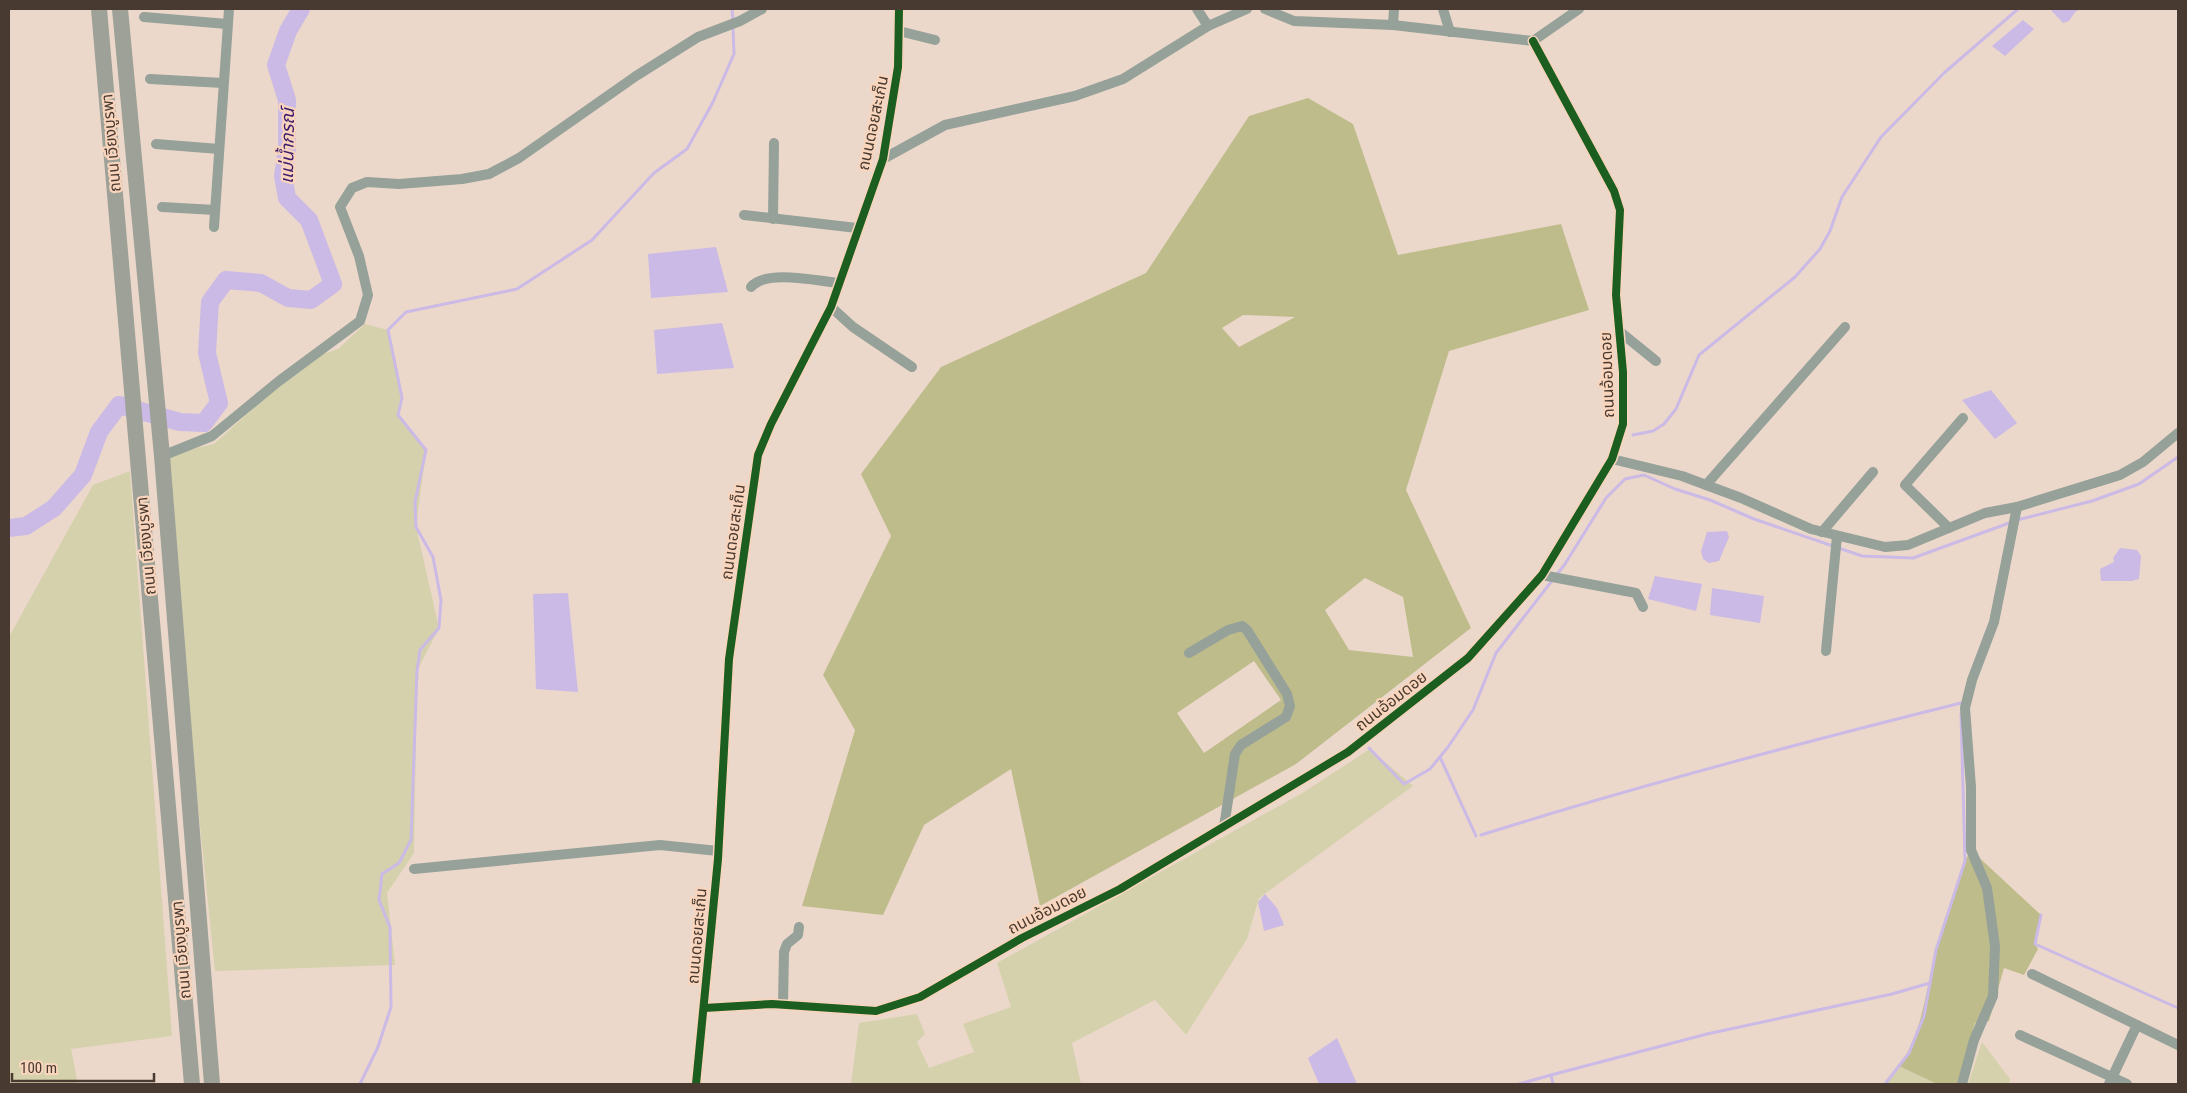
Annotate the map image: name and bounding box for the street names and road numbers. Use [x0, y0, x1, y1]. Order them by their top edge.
street label: ถนนดอยสะเก็น [854, 74, 892, 172]
street label: ถนน เวียงบูรพา [97, 93, 125, 193]
street label: ถนนอ้อมดอย [1596, 332, 1618, 418]
street label: ถนนดอยสะเก็น [717, 483, 749, 581]
street label: ถนน เวียงบูรพา [132, 496, 160, 596]
street label: ถนนอ้อมดอย [1351, 667, 1431, 735]
street label: ถนนอ้อมดอย [1004, 882, 1090, 938]
street label: ถนนดอยสะเก็น [683, 887, 711, 985]
street label: ถนน เวียงบูรพา [167, 900, 195, 1000]

